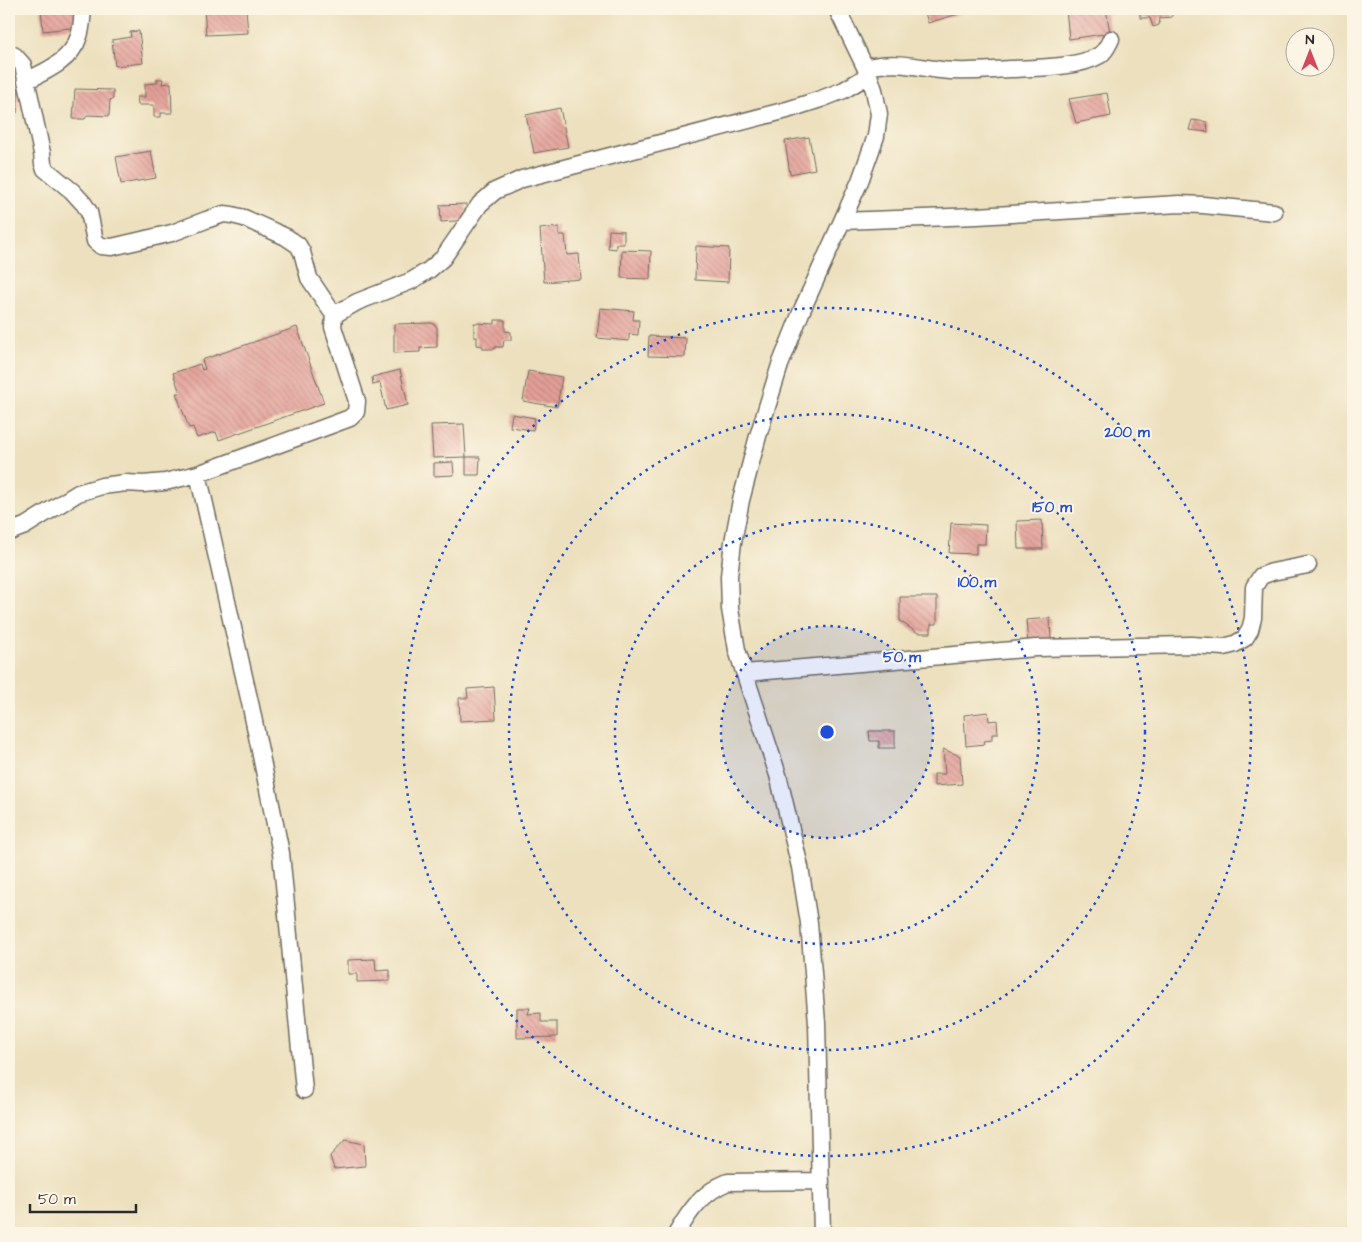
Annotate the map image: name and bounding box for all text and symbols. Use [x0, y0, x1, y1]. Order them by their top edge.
north arrow [1284, 28, 1334, 78]
text: N [1306, 30, 1315, 50]
text: 200 m [1103, 422, 1150, 443]
text: 150 m [1032, 497, 1072, 518]
text: 100 m [958, 572, 997, 593]
text: 50 m [883, 647, 921, 668]
centre of rings [818, 723, 836, 741]
scale bar [30, 1182, 136, 1214]
text: 50 m [38, 1189, 76, 1210]

